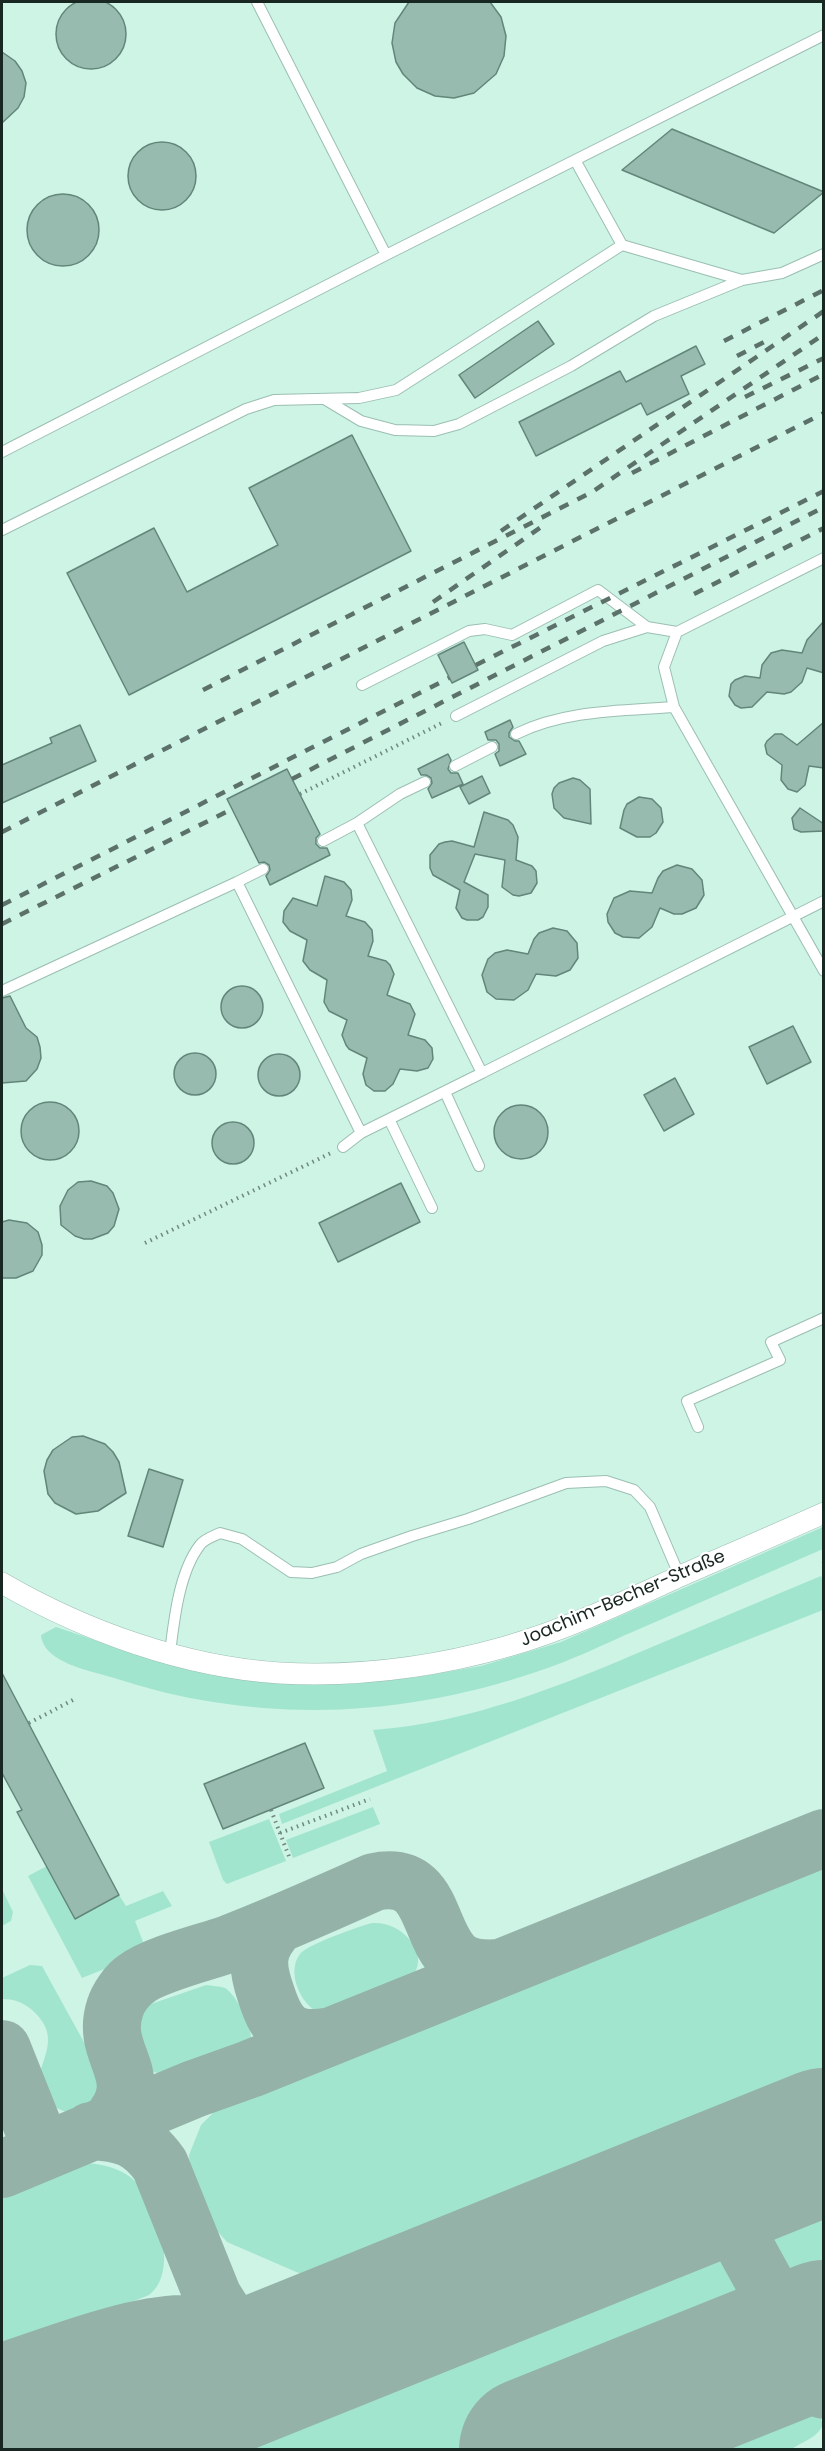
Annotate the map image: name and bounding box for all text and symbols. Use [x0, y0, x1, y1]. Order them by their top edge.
street label: Joachim-Becher-Straße [517, 1546, 729, 1652]

